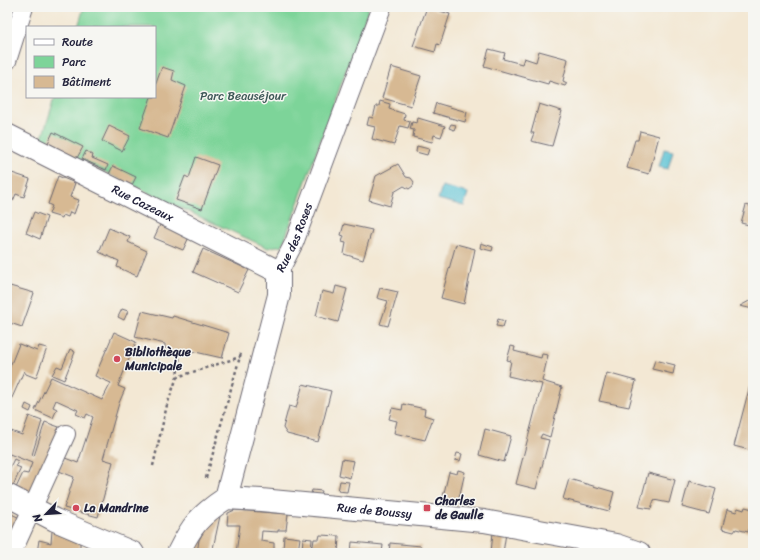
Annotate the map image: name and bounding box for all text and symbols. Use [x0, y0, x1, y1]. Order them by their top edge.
legend [26, 26, 156, 98]
text: Route [62, 31, 93, 53]
text: Parc [62, 51, 86, 73]
text: Bâtiment [62, 71, 111, 93]
park label: Parc Beauséjour [200, 85, 287, 107]
street label: Rue Cazeaux [108, 178, 178, 229]
street label: Rue des Roses [270, 199, 319, 276]
place label: Bibliothèque Municipale [124, 341, 192, 377]
marker: Bibliothèque Municipale [112, 354, 122, 364]
place label: Charles de Gaulle [434, 490, 484, 526]
north arrow [26, 494, 66, 534]
street label: Rue de Boussy [336, 496, 414, 525]
place label: La Mandrine [84, 497, 149, 519]
marker: La Mandrine [71, 503, 81, 513]
marker: Charles de Gaulle [422, 503, 432, 513]
text: N [27, 510, 48, 526]

